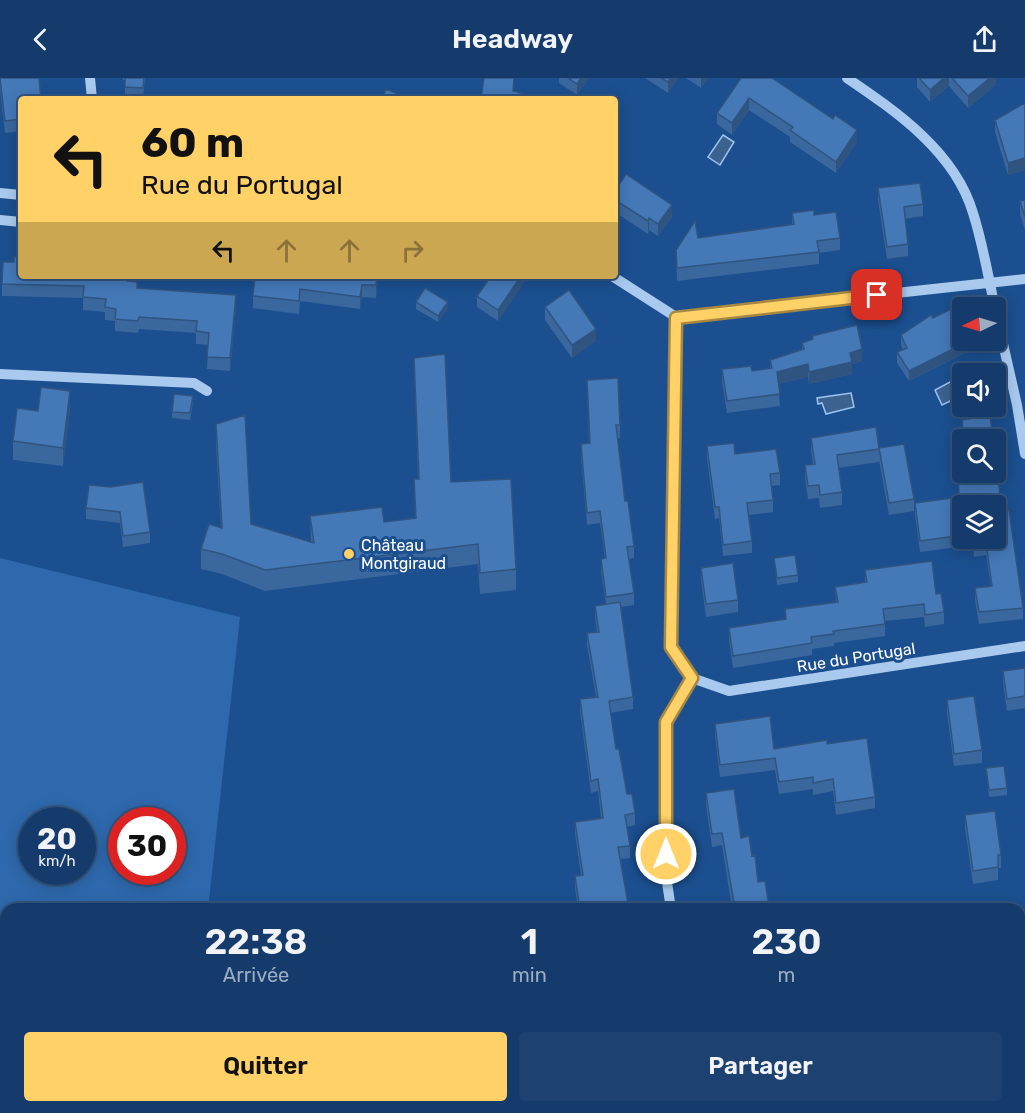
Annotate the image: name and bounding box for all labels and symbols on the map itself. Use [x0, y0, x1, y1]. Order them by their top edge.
pin [851, 269, 902, 320]
north arrow [952, 297, 1006, 351]
place label: Château Montgiraud [361, 536, 446, 573]
marker: Château Montgiraud [342, 547, 356, 561]
street label: Rue du Portugal [796, 639, 917, 676]
speed limit sign: 30 [108, 807, 186, 885]
position arrow [634, 822, 698, 886]

